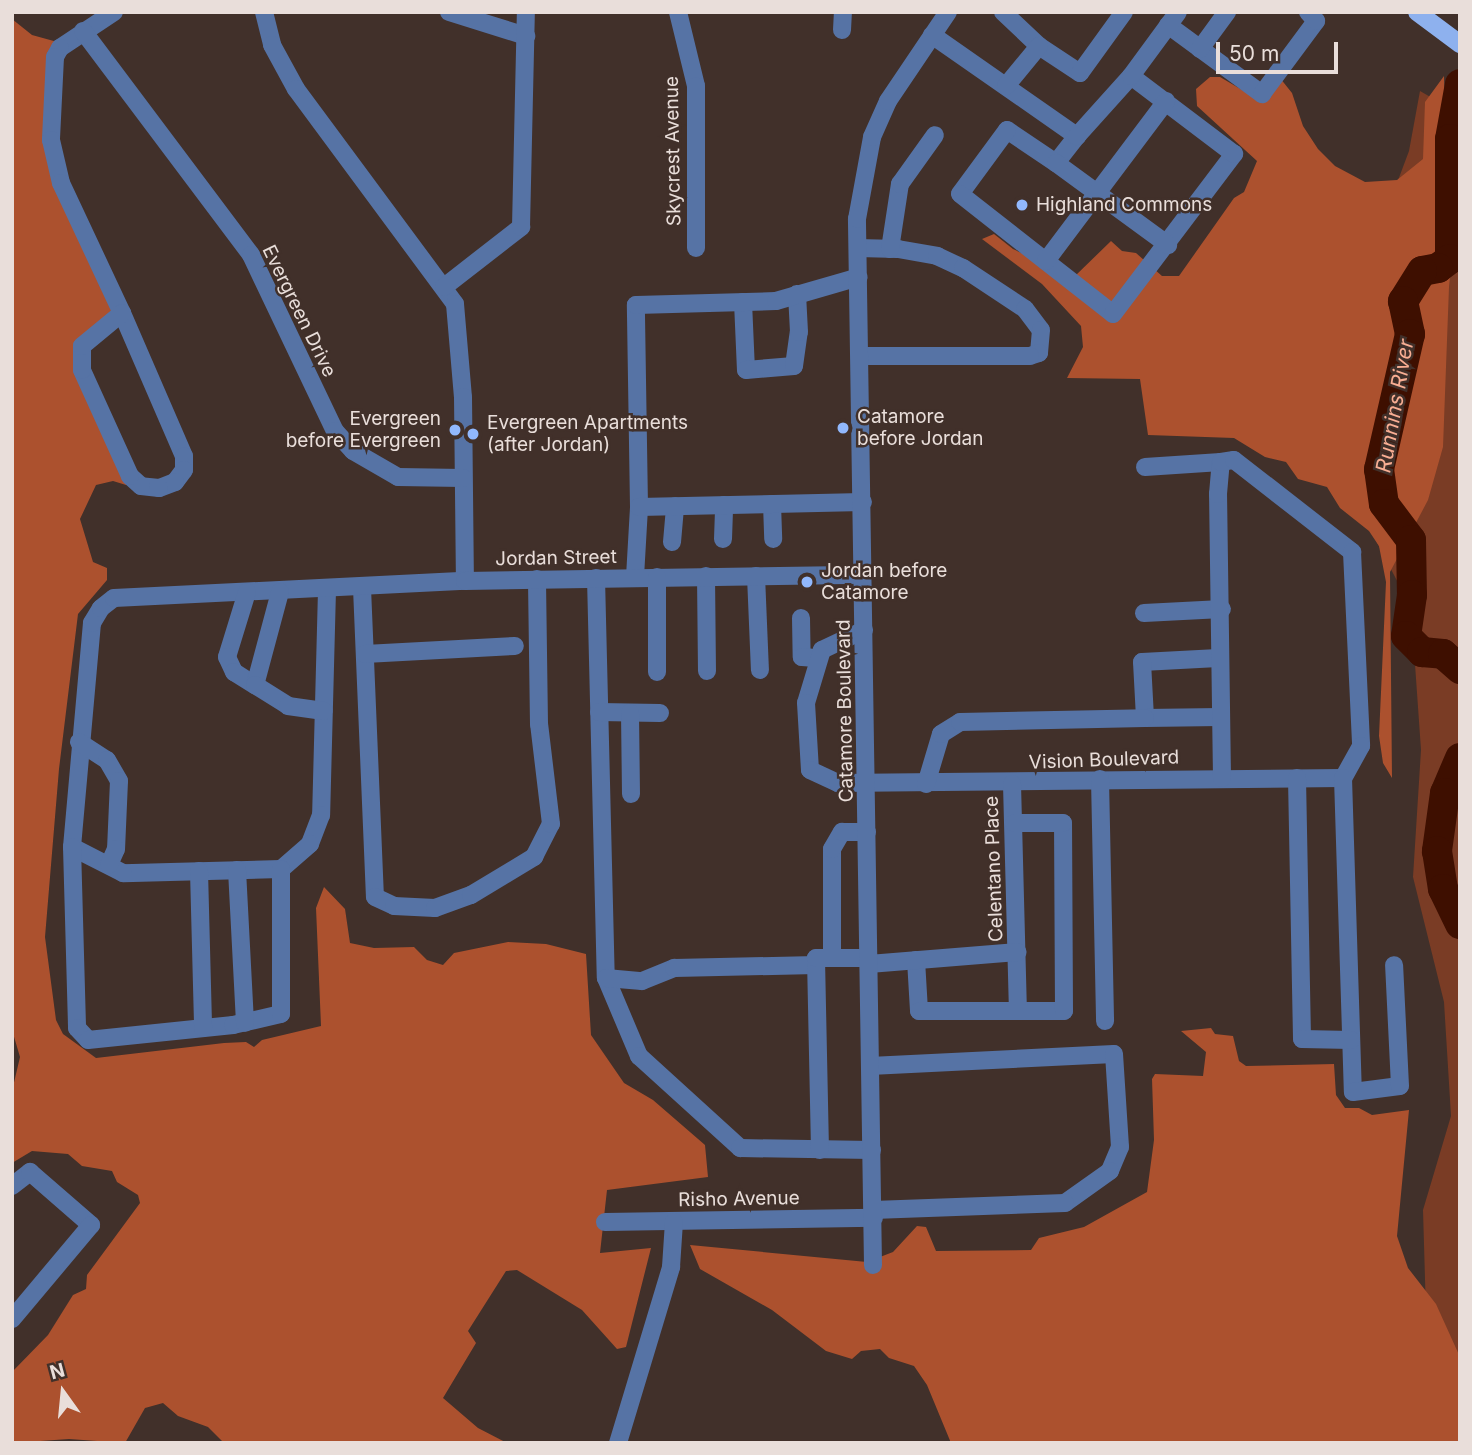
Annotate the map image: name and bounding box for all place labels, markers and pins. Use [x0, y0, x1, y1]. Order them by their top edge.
place label: Highland Commons [1036, 194, 1212, 216]
marker: Highland Commons [1014, 197, 1030, 213]
place label: Catamore before Jordan [857, 406, 983, 450]
place label: Evergreen before Evergreen [286, 408, 441, 452]
place label: Evergreen Apartments (after Jordan) [487, 412, 688, 456]
marker: Catamore before Jordan [835, 420, 851, 436]
marker: Evergreen before Evergreen [447, 422, 463, 438]
marker: Evergreen Apartments (after Jordan) [465, 426, 481, 442]
place label: Jordan before Catamore [821, 560, 947, 604]
marker: Jordan before Catamore [799, 574, 815, 590]

